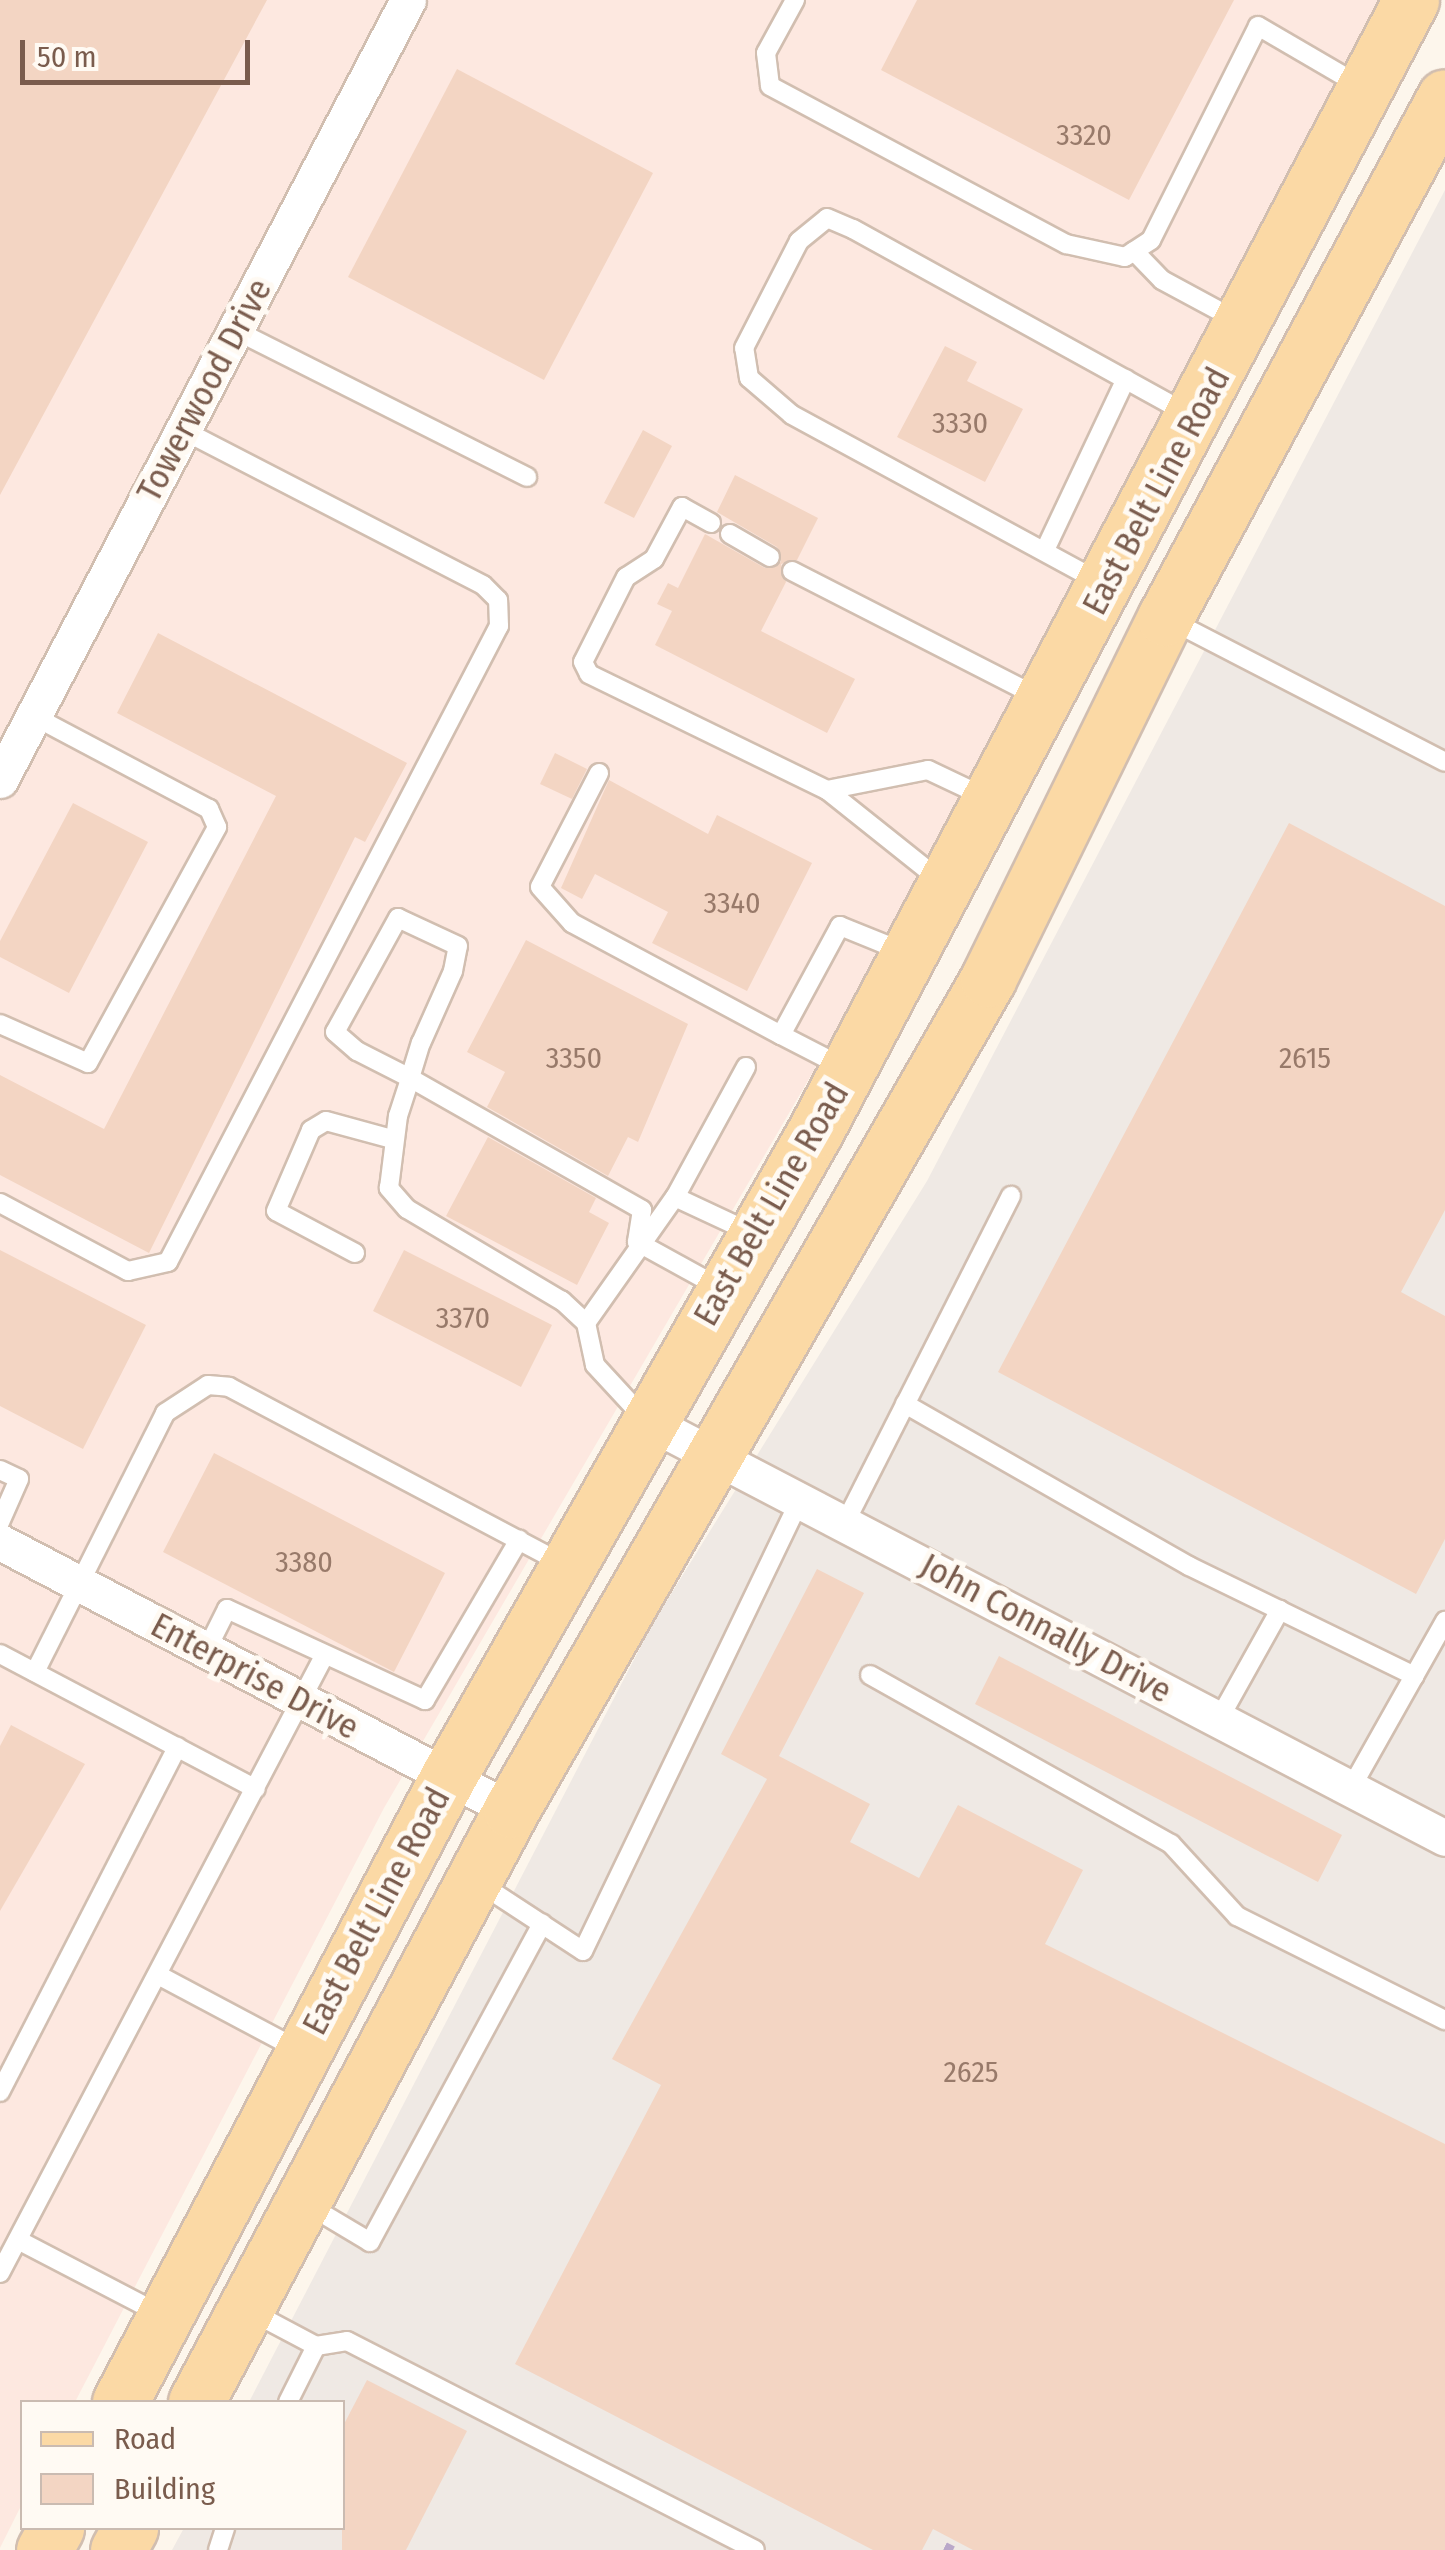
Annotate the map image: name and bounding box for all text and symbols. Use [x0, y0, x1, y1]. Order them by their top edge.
scale bar [25, 20, 255, 82]
text: 50 m [37, 39, 97, 75]
house number: 3320 [1056, 117, 1112, 153]
street label: Towerwood Drive [128, 272, 280, 508]
street label: East Belt Line Road [1073, 360, 1239, 622]
house number: 3330 [932, 405, 988, 441]
house number: 3340 [703, 885, 761, 921]
house number: 3350 [546, 1040, 602, 1076]
house number: 2615 [1279, 1040, 1331, 1076]
street label: East Belt Line Road [684, 1075, 858, 1333]
house number: 3370 [436, 1300, 490, 1336]
house number: 3380 [275, 1544, 333, 1580]
street label: John Connally Drive [913, 1544, 1179, 1712]
street label: Enterprise Drive [144, 1604, 366, 1748]
street label: East Belt Line Road [293, 1780, 459, 2042]
house number: 2625 [944, 2054, 998, 2090]
legend [20, 2400, 345, 2530]
text: Road [114, 2421, 176, 2457]
text: Building [114, 2471, 215, 2507]

